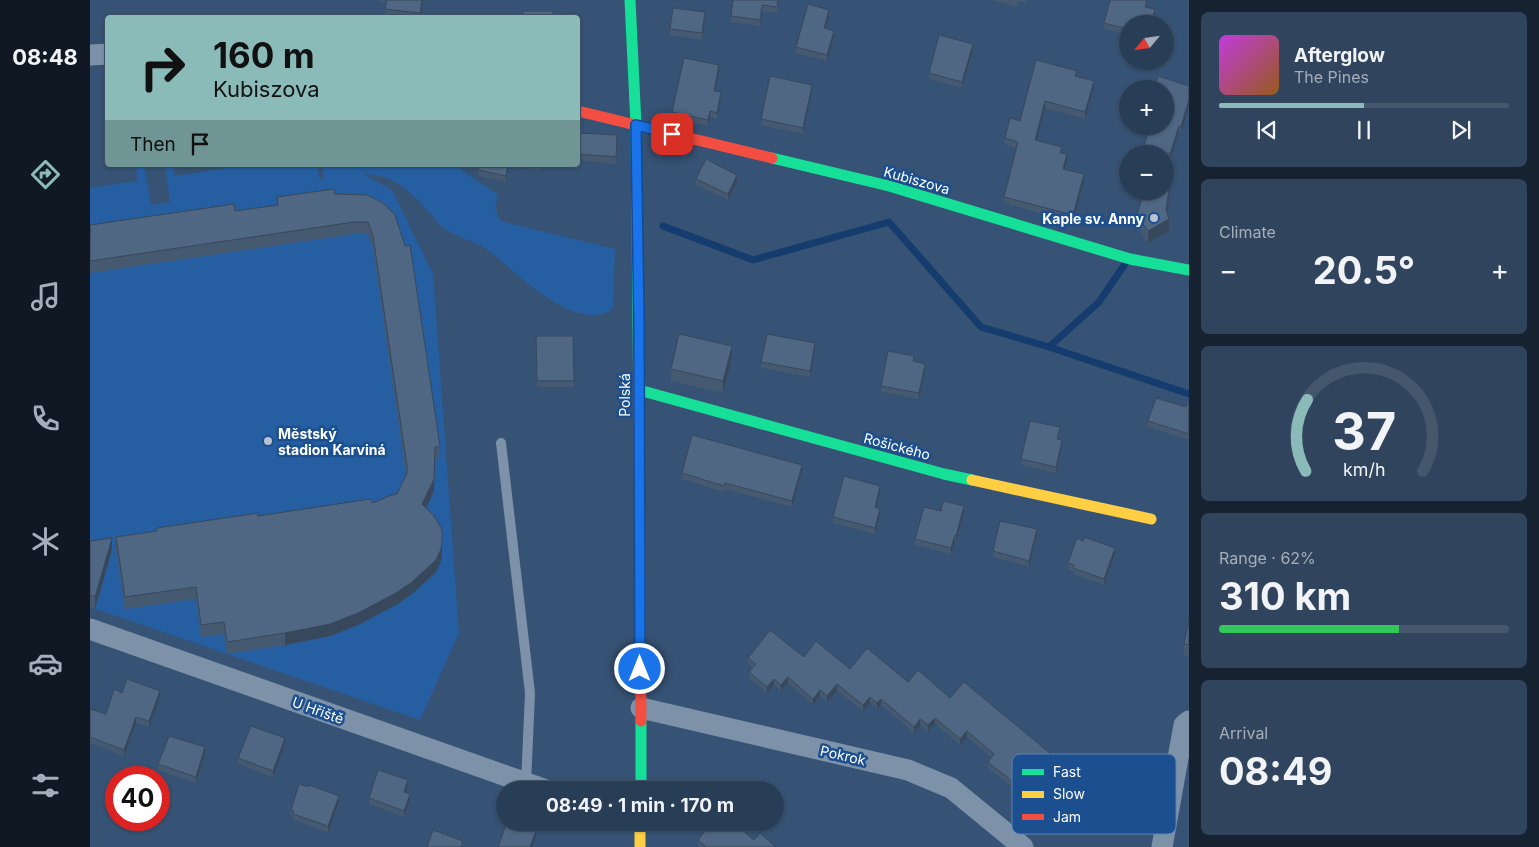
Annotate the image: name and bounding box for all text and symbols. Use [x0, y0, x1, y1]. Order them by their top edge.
north arrow [1119, 15, 1174, 70]
map controls [1119, 15, 1174, 200]
text: 160 m [213, 34, 315, 76]
icon: right [130, 35, 195, 100]
text: 08:48 [12, 44, 78, 70]
text: Afterglow [1294, 44, 1385, 67]
text: The Pines [1294, 67, 1369, 87]
text: Kubiszova [213, 76, 320, 102]
button: + [1119, 80, 1174, 135]
pin [651, 113, 693, 155]
icon: previous [1253, 116, 1281, 144]
icon: pause [1350, 116, 1378, 144]
icon: next [1447, 116, 1475, 144]
icon: arrive [658, 120, 686, 148]
icon: arrive [186, 130, 214, 158]
text: Then [130, 133, 176, 156]
button: − [1119, 145, 1174, 200]
icon: directions [28, 157, 63, 192]
street label: Kubiszova [882, 162, 952, 198]
place label: Kaple sv. Anny [1042, 210, 1145, 227]
marker: Kaple sv. Anny [1148, 212, 1160, 224]
text: Climate [1219, 222, 1276, 242]
text: 20.5° [1313, 247, 1415, 293]
text: − [1219, 253, 1238, 287]
text: + [1490, 253, 1509, 287]
icon: music [28, 279, 63, 314]
street label: Polská [616, 373, 633, 417]
text: 37 [1332, 400, 1396, 463]
icon: phone [28, 401, 63, 436]
place label: Městský stadion Karviná [278, 425, 386, 458]
street label: Rošického [862, 429, 932, 463]
marker: Městský stadion Karviná [262, 435, 274, 447]
text: km/h [1343, 459, 1385, 480]
icon: climate [28, 524, 63, 559]
text: Range · 62% [1219, 548, 1316, 568]
text: 310 km [1219, 573, 1351, 619]
position arrow [613, 642, 665, 694]
icon: car [28, 646, 63, 681]
street label: U Hřiště [290, 693, 346, 727]
text: Arrival [1219, 723, 1268, 743]
street label: Pokrok [819, 742, 868, 769]
text: 08:49 [1219, 748, 1332, 794]
legend [1012, 754, 1176, 834]
text: Fast [1053, 763, 1081, 780]
speed limit sign: 40 [105, 766, 170, 831]
icon: filters [28, 768, 63, 803]
text: Slow [1053, 785, 1085, 802]
text: 08:49 · 1 min · 170 m [546, 794, 734, 817]
text: Jam [1053, 808, 1081, 825]

